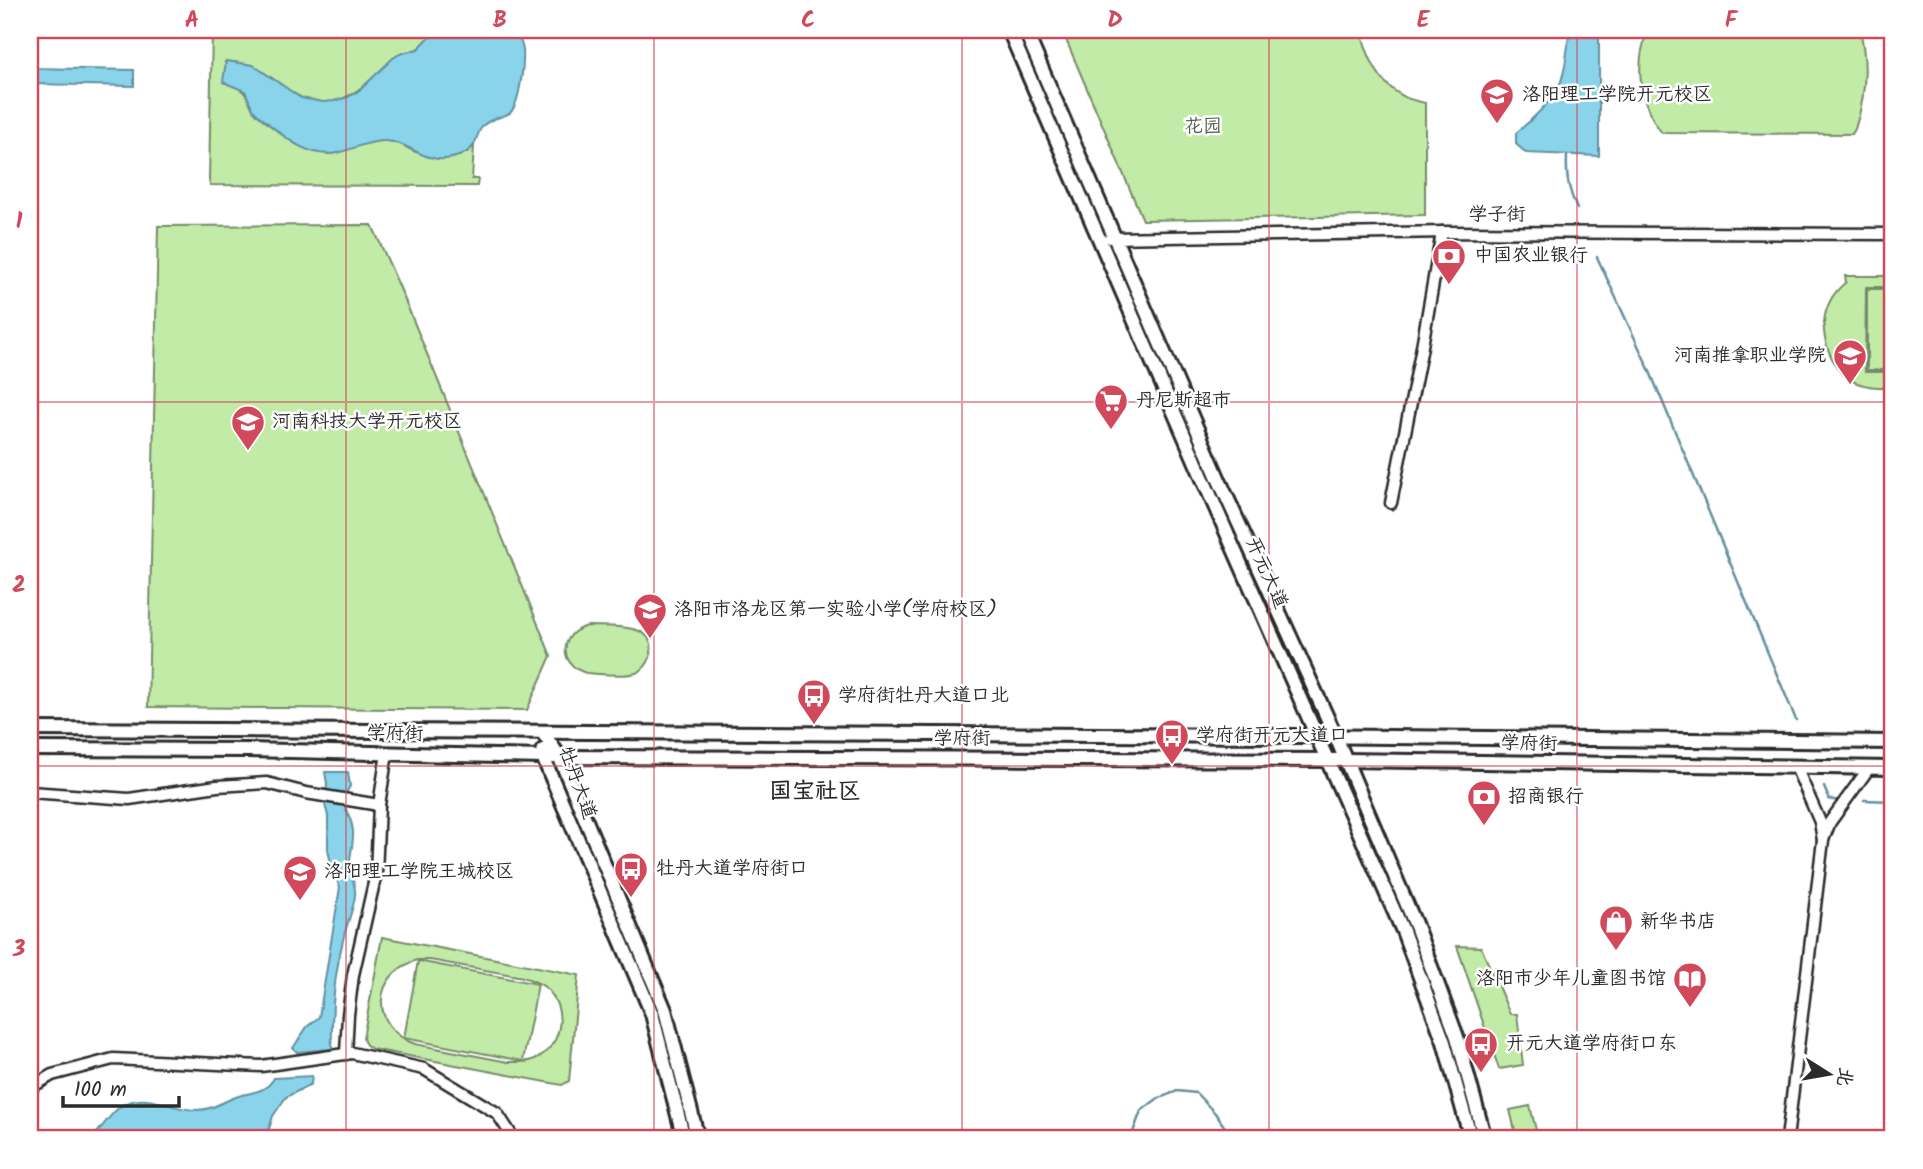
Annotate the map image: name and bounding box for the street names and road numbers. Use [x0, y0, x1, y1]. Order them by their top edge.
street label: 学子街 [1468, 200, 1526, 230]
street label: 开元大道 [1237, 532, 1295, 614]
street label: 学府街 [366, 719, 424, 749]
street label: 学府街 [933, 724, 991, 754]
street label: 学府街 [1500, 729, 1558, 759]
street label: 牡丹大道 [550, 742, 604, 824]

